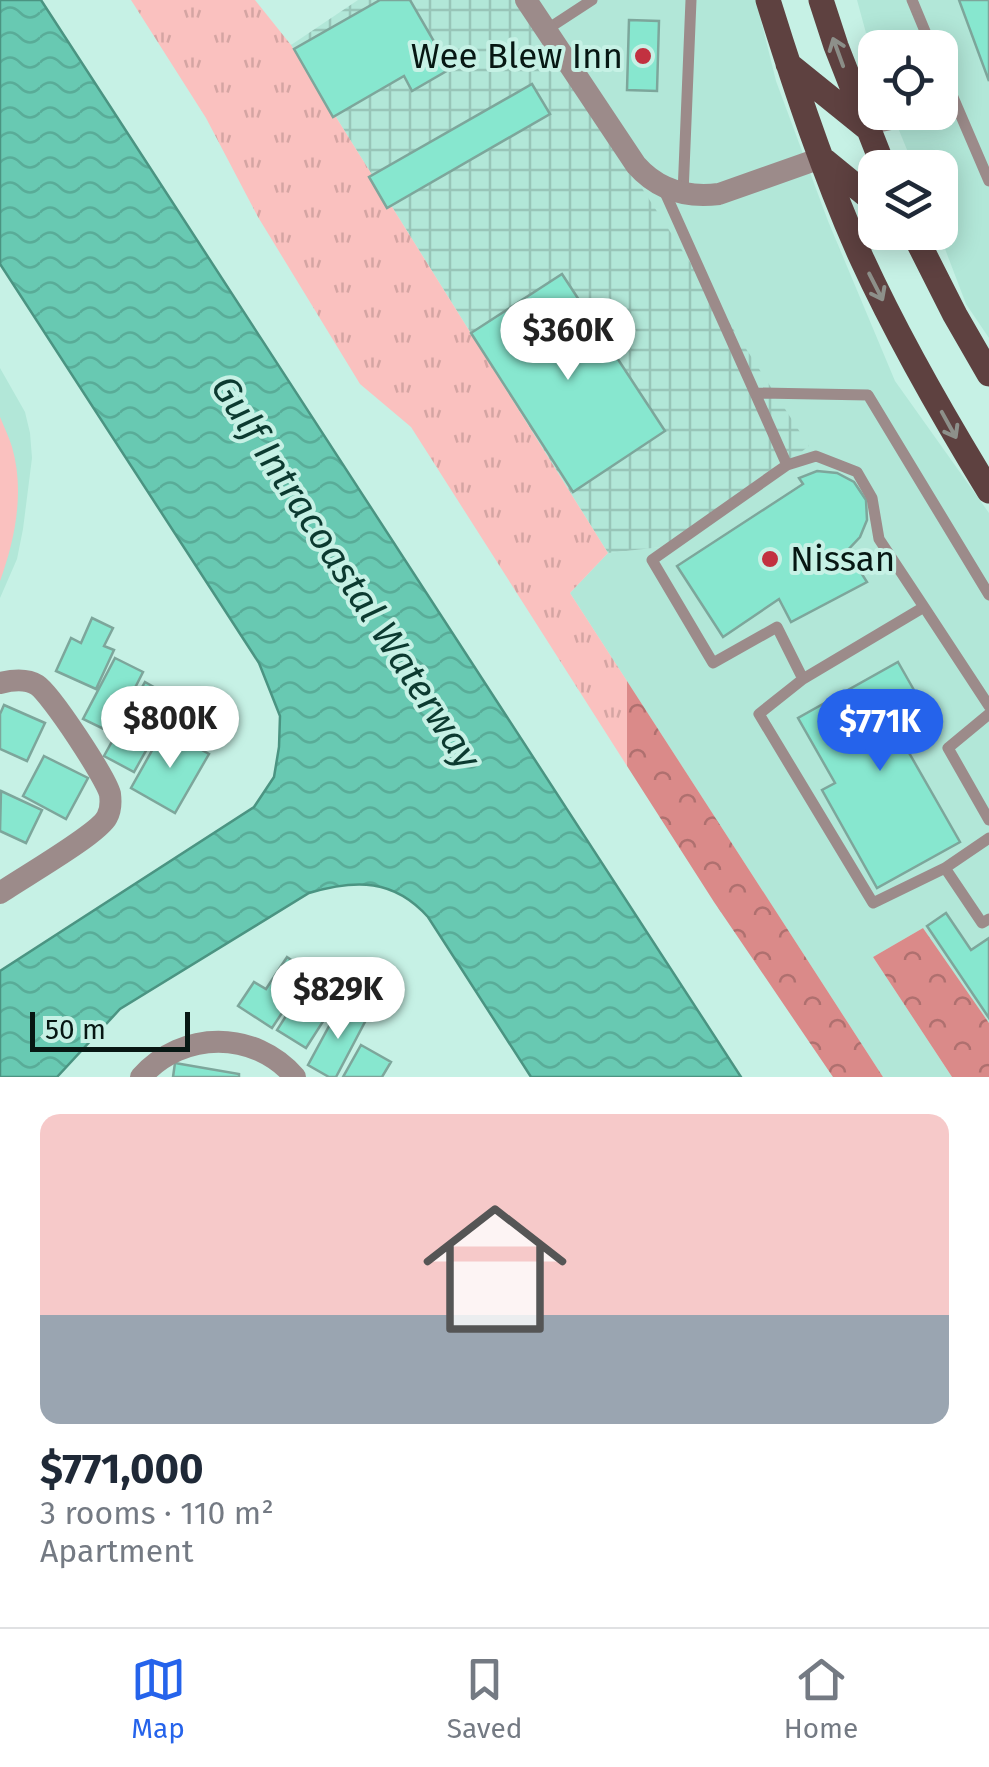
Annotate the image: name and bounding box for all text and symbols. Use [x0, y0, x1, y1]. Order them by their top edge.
map controls [858, 30, 958, 250]
button: locate [858, 30, 958, 130]
place label: Wee Blew Inn [411, 35, 623, 77]
one-way arrow [828, 37, 846, 68]
marker: Wee Blew Inn [632, 45, 654, 67]
button: layers [858, 150, 958, 250]
one-way arrow [868, 272, 887, 302]
pin: $360K [498, 298, 638, 383]
text: $360K [522, 311, 614, 349]
water label: Gulf Intracoastal Waterway [201, 367, 491, 779]
one-way arrow [940, 410, 960, 439]
place label: Nissan [790, 538, 895, 580]
marker: Nissan [759, 548, 781, 570]
pin: $800K [100, 686, 240, 771]
pin: $771K [810, 689, 950, 774]
text: $800K [123, 699, 217, 737]
text: $771K [839, 702, 921, 740]
pin: $829K [268, 957, 408, 1042]
text: $829K [293, 970, 383, 1008]
scale bar [30, 1007, 190, 1052]
text: 50 m [45, 1013, 106, 1046]
icon: home [405, 1179, 585, 1359]
text: $771,000 [40, 1444, 204, 1494]
text: 3 rooms · 110 m² [40, 1494, 274, 1532]
text: Apartment [40, 1532, 194, 1570]
tab: Map [131, 1652, 186, 1745]
tab: Saved [447, 1652, 523, 1745]
tab: Home [784, 1652, 858, 1745]

